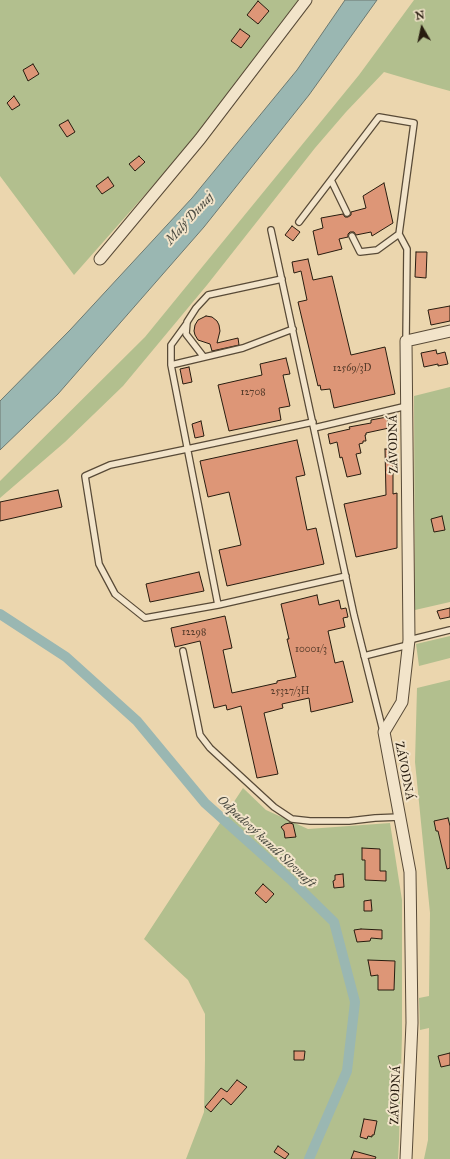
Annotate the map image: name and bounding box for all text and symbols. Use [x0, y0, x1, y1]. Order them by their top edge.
north arrow [402, 8, 442, 48]
text: N [414, 9, 426, 23]
water label: Malý Dunaj [163, 190, 217, 248]
house number: 12569/3D [333, 363, 371, 375]
house number: 12708 [240, 387, 266, 399]
street label: ZÁVODNÁ [386, 414, 402, 474]
house number: 12298 [182, 627, 206, 639]
house number: 10001/3 [295, 644, 327, 656]
house number: 25327/3H [271, 686, 309, 698]
street label: ZÁVODNÁ [391, 741, 417, 801]
water label: Odpadový kanál Slovnaft [214, 792, 318, 892]
street label: ZÁVODNÁ [388, 1065, 404, 1125]

